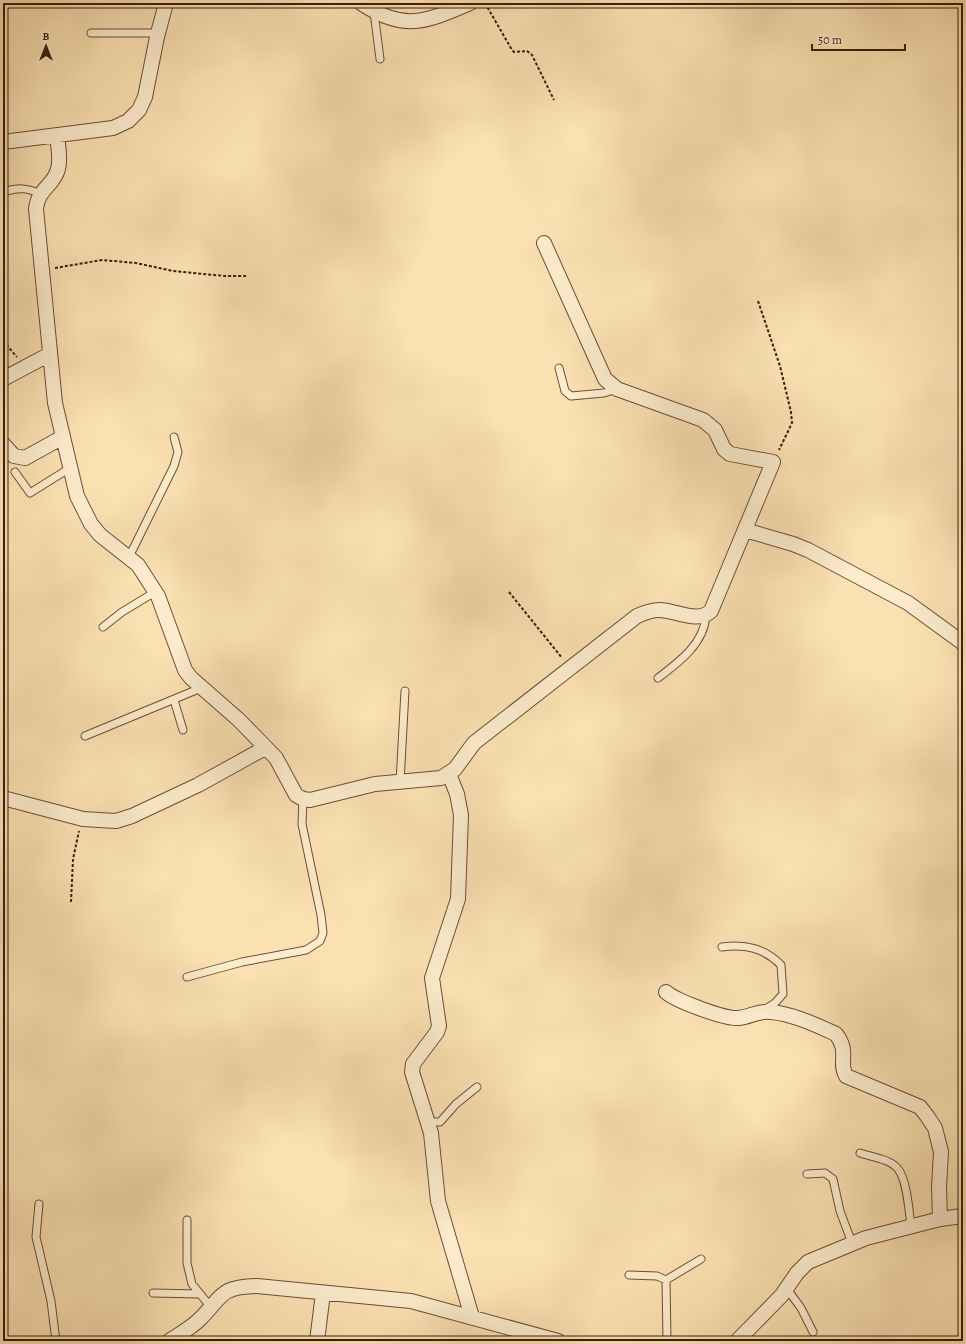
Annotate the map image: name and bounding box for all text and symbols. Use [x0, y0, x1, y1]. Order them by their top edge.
north arrow [26, 26, 66, 66]
scale bar [812, 26, 905, 52]
text: B [43, 29, 50, 44]
text: 50 m [818, 32, 842, 48]

